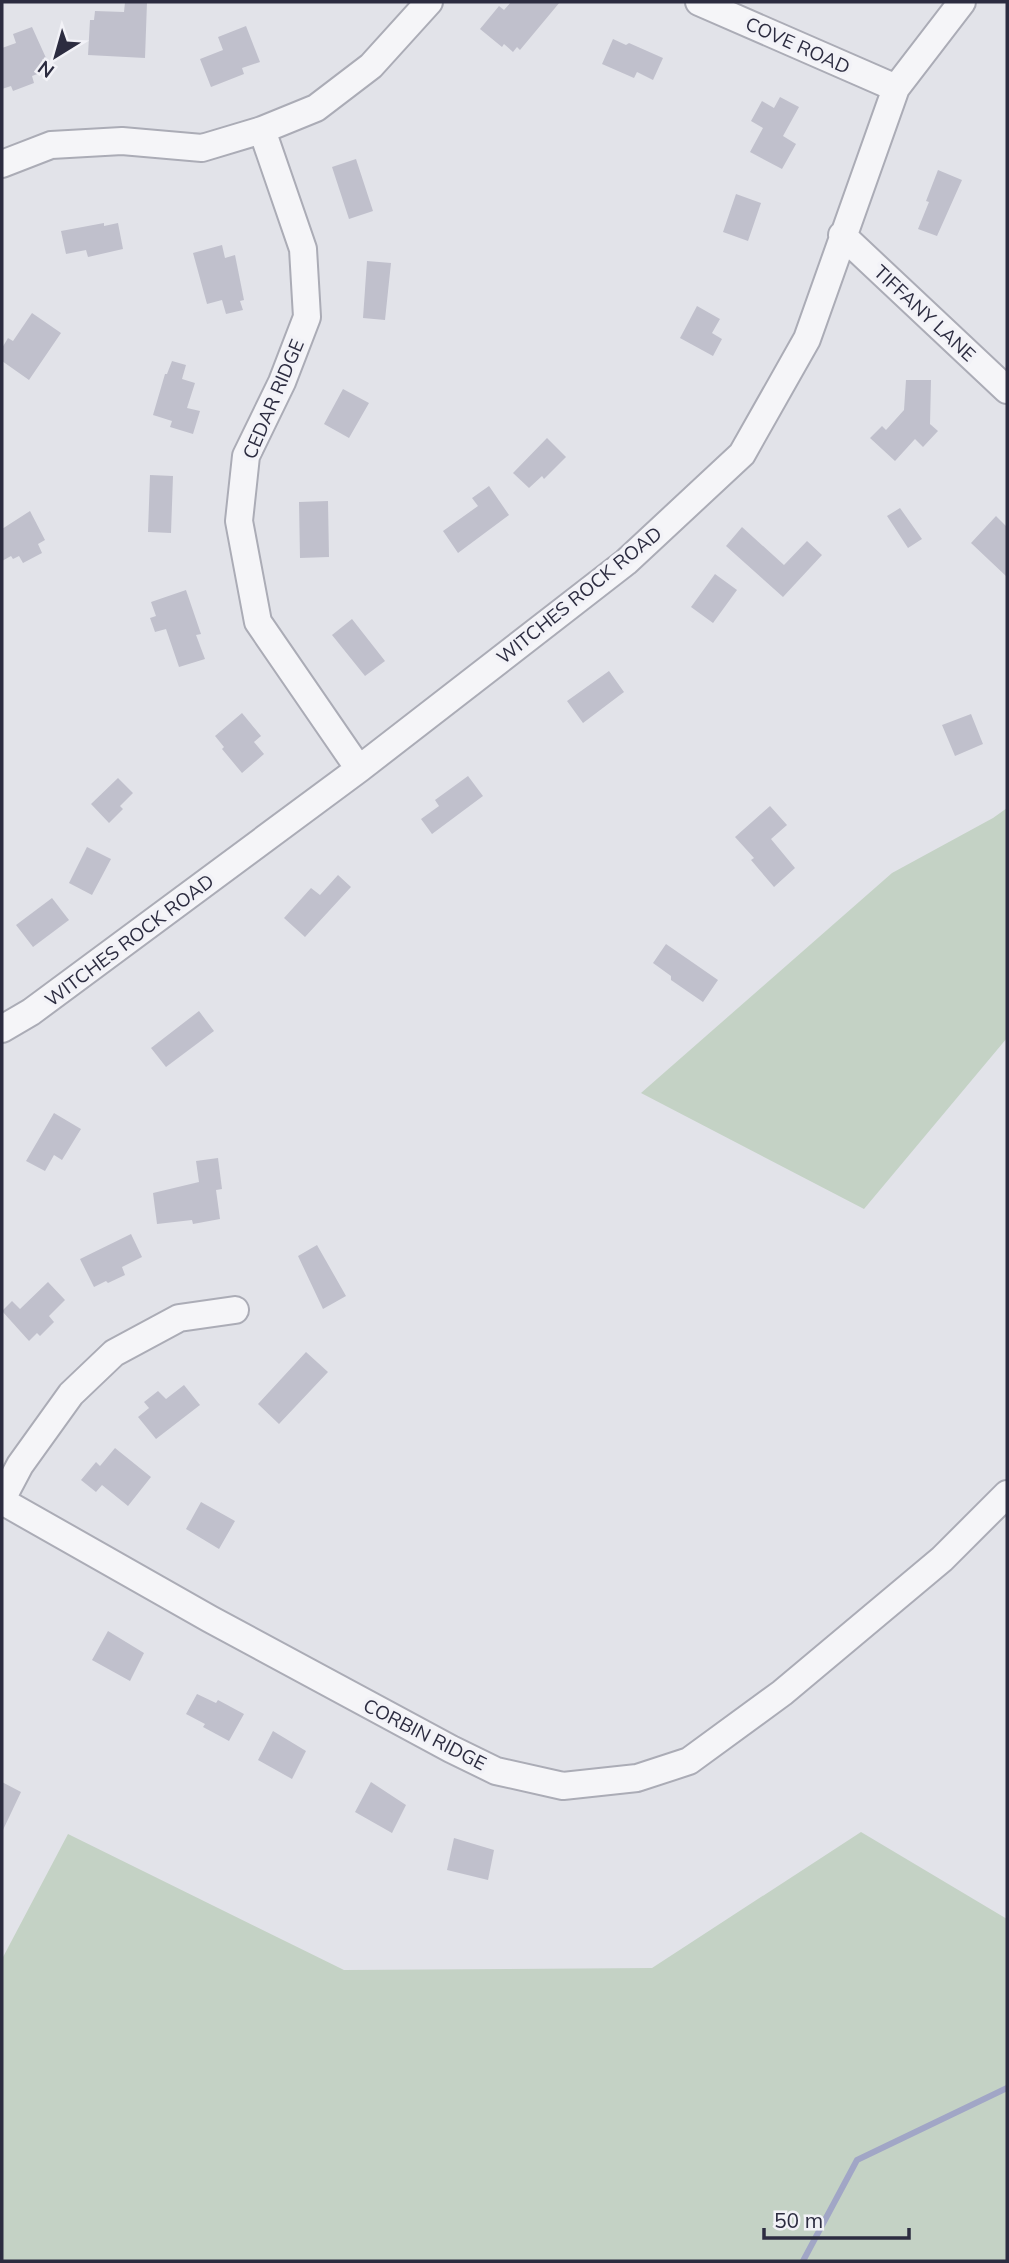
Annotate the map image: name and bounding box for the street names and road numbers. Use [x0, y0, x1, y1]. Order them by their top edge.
street label: COVE ROAD [742, 11, 854, 79]
street label: TIFFANY LANE [869, 260, 981, 366]
street label: CEDAR RIDGE [237, 336, 309, 462]
street label: WITCHES ROCK ROAD [492, 521, 666, 669]
street label: WITCHES ROCK ROAD [40, 869, 218, 1011]
street label: CORBIN RIDGE [360, 1693, 490, 1775]

